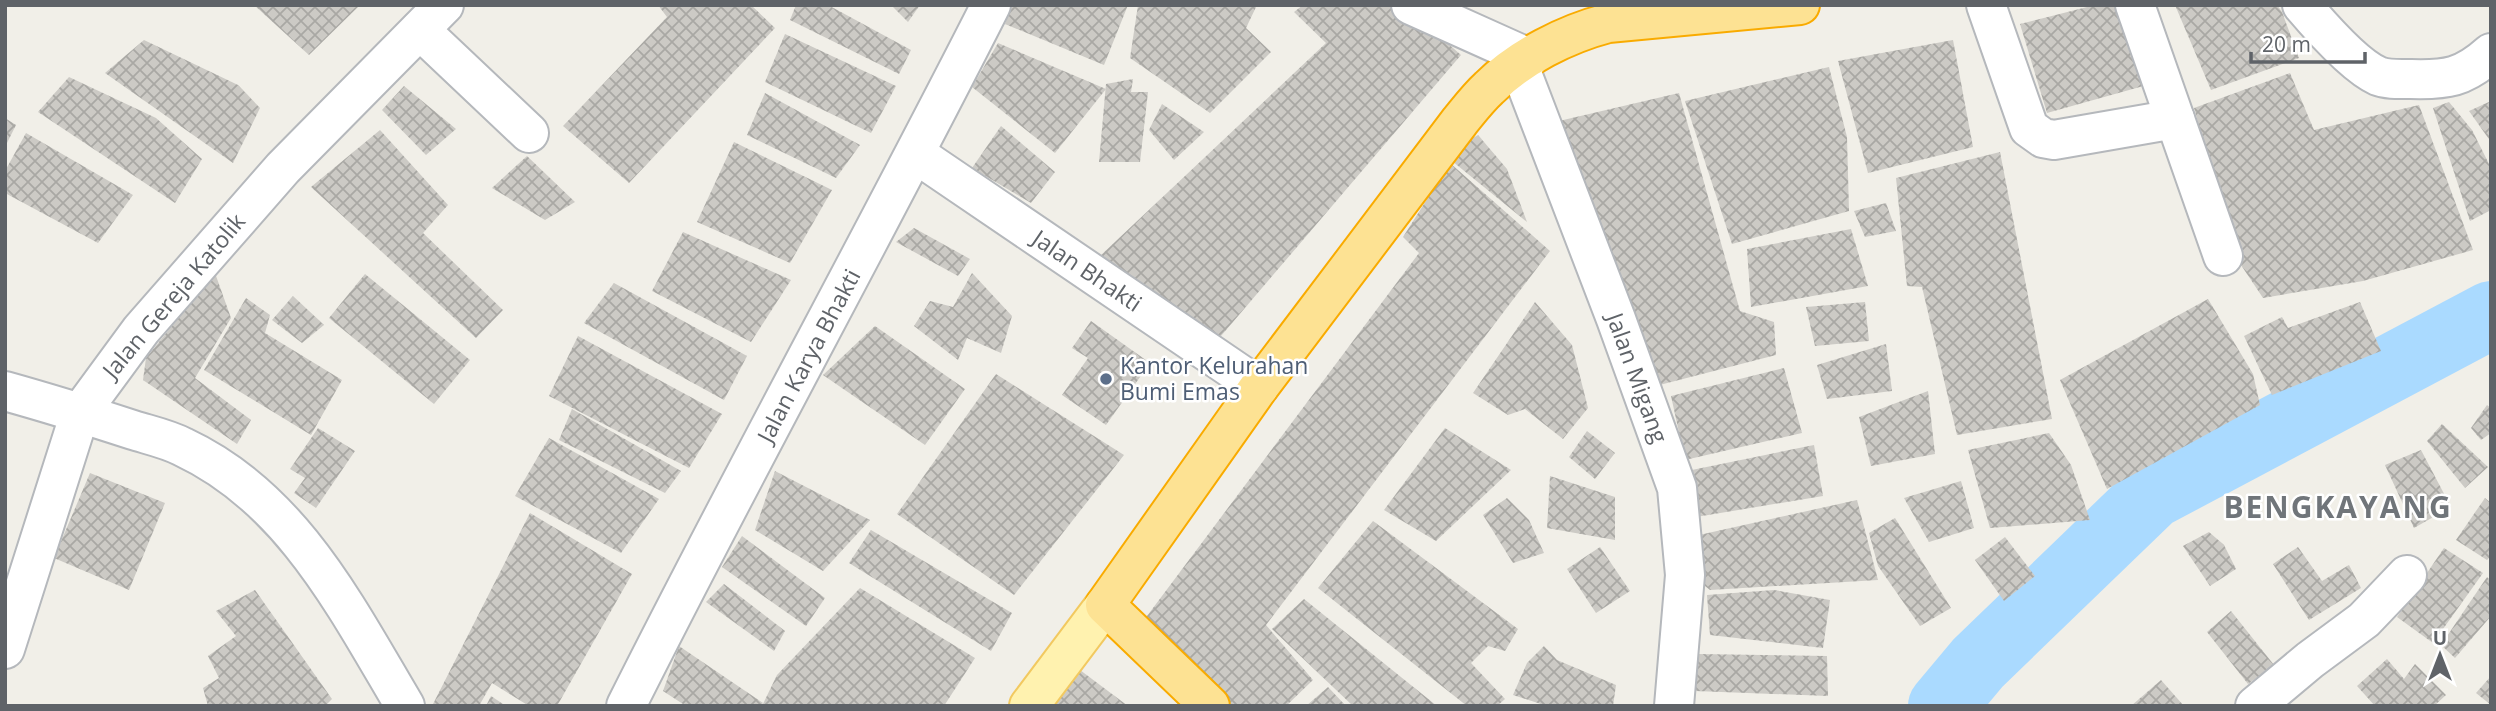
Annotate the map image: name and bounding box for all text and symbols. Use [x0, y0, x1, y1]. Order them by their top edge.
scale bar [2251, 21, 2365, 65]
text: 20 m [2262, 30, 2311, 58]
street label: Jalan Gereja Katolik [93, 206, 252, 386]
street label: Jalan Bhakti [1025, 221, 1149, 319]
street label: Jalan Karya Bhakti [748, 263, 867, 450]
street label: Jalan Migang [1599, 306, 1676, 447]
place label: Kantor Kelurahan Bumi Emas [1120, 349, 1308, 407]
marker: Kantor Kelurahan Bumi Emas [1098, 371, 1114, 387]
district label: BENGKAYANG [2223, 486, 2453, 527]
north arrow [2405, 620, 2475, 690]
text: U [2433, 625, 2447, 651]

